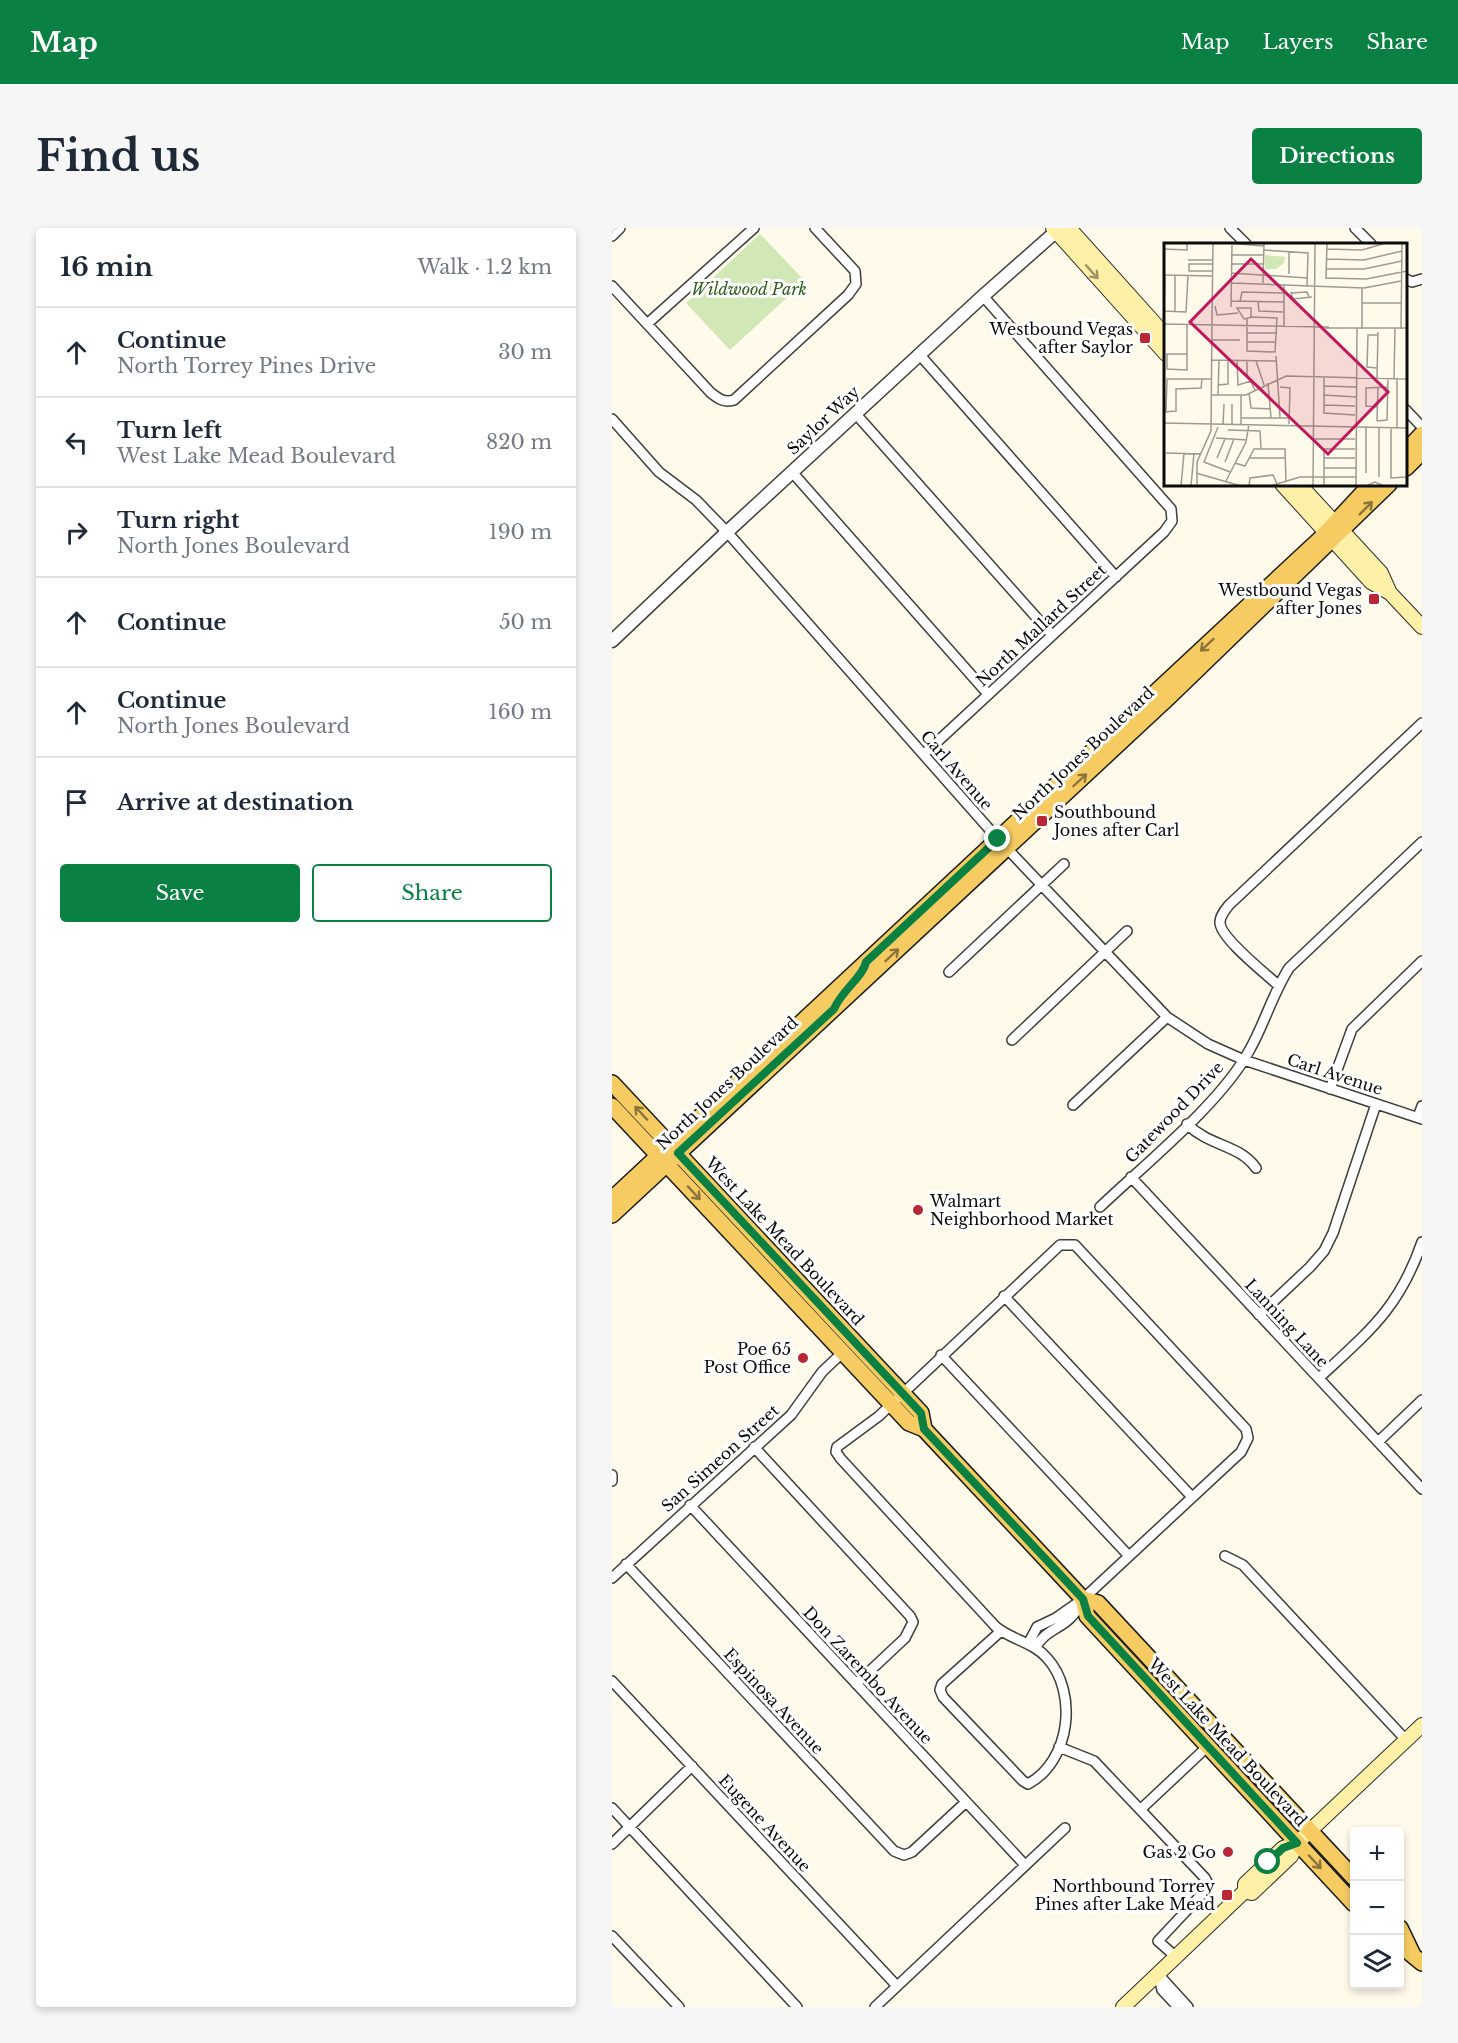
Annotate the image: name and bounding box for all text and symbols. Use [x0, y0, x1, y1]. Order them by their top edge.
text: Map [30, 25, 98, 60]
text: Map [1181, 29, 1230, 55]
text: Layers [1263, 29, 1334, 55]
text: Share [1367, 29, 1428, 55]
button: Directions [1252, 128, 1422, 184]
text: Find us [36, 130, 200, 182]
inset map [1164, 243, 1407, 486]
text: 16 min [60, 251, 153, 283]
text: Walk · 1.2 km [417, 255, 552, 279]
one-way arrow [1085, 264, 1099, 279]
park label: Wildwood Park [691, 279, 807, 299]
place label: Westbound Vegas after Saylor [988, 319, 1133, 357]
text: Continue [117, 327, 226, 354]
marker: Westbound Vegas after Saylor [1138, 331, 1152, 345]
icon: ahead [60, 336, 93, 369]
text: 30 m [498, 340, 552, 364]
text: North Torrey Pines Drive [117, 354, 376, 378]
street label: Saylor Way [783, 381, 864, 459]
text: Turn left [117, 417, 222, 444]
icon: left [60, 426, 93, 459]
text: 820 m [486, 430, 552, 454]
text: West Lake Mead Boulevard [117, 444, 396, 468]
one-way arrow [1358, 501, 1373, 516]
text: Turn right [117, 507, 239, 534]
icon: right [60, 516, 93, 549]
text: 190 m [489, 520, 552, 544]
text: North Jones Boulevard [117, 534, 350, 558]
street label: North Mallard Street [972, 560, 1110, 690]
place label: Westbound Vegas after Jones [1217, 580, 1362, 618]
marker: Westbound Vegas after Jones [1367, 592, 1381, 606]
icon: ahead [60, 606, 93, 639]
text: Continue [117, 609, 226, 636]
text: 50 m [499, 610, 552, 634]
one-way arrow [1199, 638, 1214, 652]
street label: North Jones Boulevard [1008, 682, 1158, 824]
text: Continue [117, 687, 226, 714]
icon: ahead [60, 696, 93, 729]
text: 160 m [489, 700, 552, 724]
text: North Jones Boulevard [117, 714, 350, 738]
street label: Carl Avenue [917, 726, 997, 814]
one-way arrow [1072, 773, 1087, 787]
icon: arrive [60, 786, 93, 819]
text: Arrive at destination [117, 789, 354, 816]
place label: Southbound Jones after Carl [1052, 802, 1179, 840]
marker: Southbound Jones after Carl [1035, 814, 1049, 828]
route end [984, 825, 1010, 851]
button: Save [60, 864, 300, 922]
button: Share [312, 864, 552, 922]
one-way arrow [884, 948, 899, 962]
street label: North Jones Boulevard [652, 1012, 802, 1154]
street label: Carl Avenue [1285, 1049, 1385, 1099]
street label: Gatewood Drive [1121, 1057, 1227, 1167]
one-way arrow [634, 1106, 648, 1121]
street label: West Lake Mead Boulevard [701, 1152, 868, 1330]
one-way arrow [687, 1186, 701, 1201]
place label: Walmart Neighborhood Market [929, 1191, 1114, 1229]
marker: Walmart Neighborhood Market [911, 1203, 925, 1217]
street label: Lanning Lane [1241, 1275, 1333, 1371]
place label: Poe 65 Post Office [704, 1339, 791, 1377]
marker: Poe 65 Post Office [796, 1351, 810, 1365]
street label: San Simeon Street [657, 1400, 783, 1516]
street label: Don Zarembo Avenue [799, 1602, 937, 1748]
street label: Espinosa Avenue [720, 1644, 828, 1758]
street label: West Lake Mead Boulevard [1144, 1653, 1311, 1831]
street label: Eugene Avenue [715, 1770, 815, 1876]
map controls [1350, 1827, 1404, 1989]
button: + [1350, 1827, 1404, 1881]
place label: Gas 2 Go [1143, 1842, 1216, 1862]
marker: Gas 2 Go [1221, 1845, 1235, 1859]
route start [1254, 1848, 1280, 1874]
one-way arrow [1308, 1854, 1322, 1869]
place label: Northbound Torrey Pines after Lake Mead [1035, 1876, 1216, 1914]
button: − [1350, 1881, 1404, 1935]
marker: Northbound Torrey Pines after Lake Mead [1220, 1888, 1234, 1902]
button: layers [1350, 1935, 1404, 1989]

